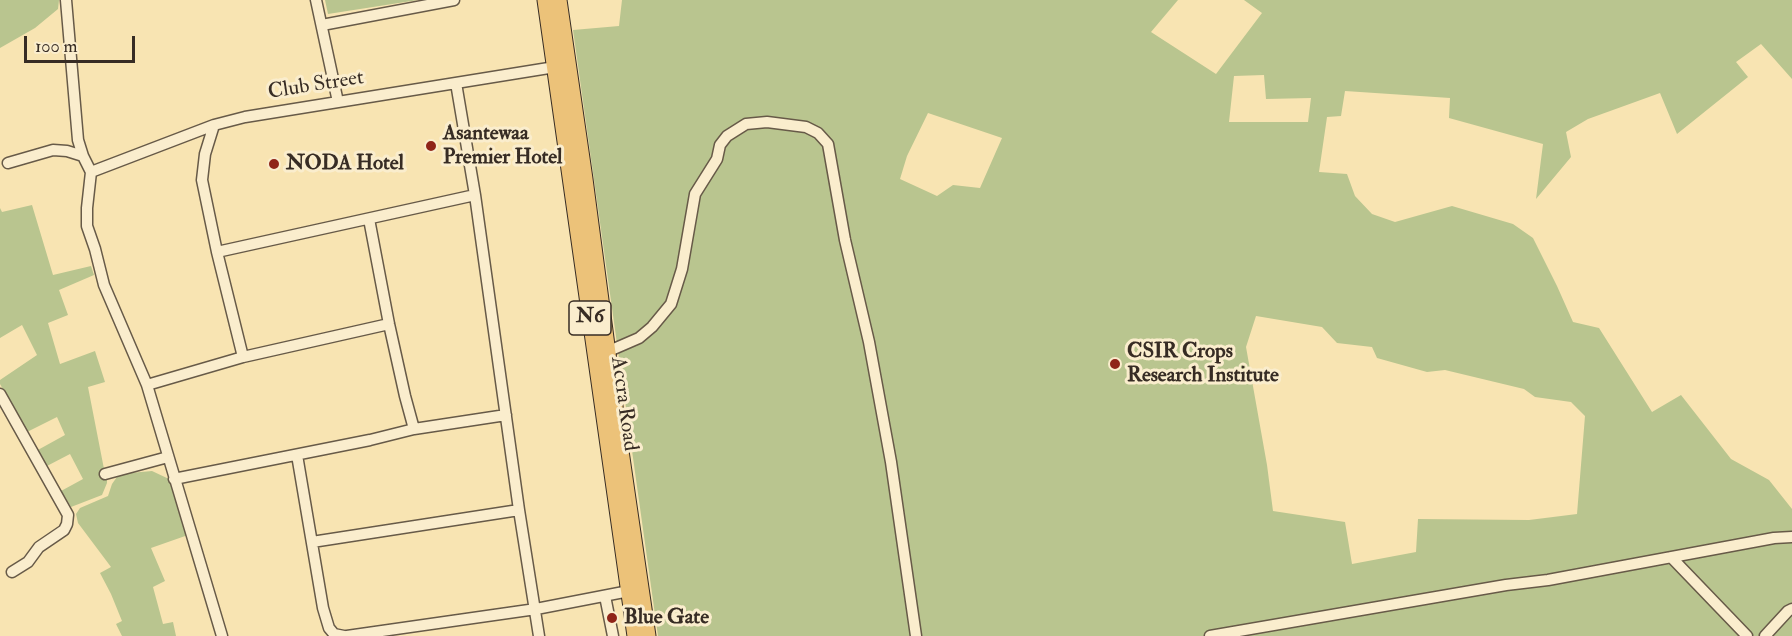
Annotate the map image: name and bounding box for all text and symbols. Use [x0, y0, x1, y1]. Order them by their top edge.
scale bar [27, 24, 138, 62]
text: 100 m [35, 35, 78, 58]
street label: Club Street [266, 66, 366, 106]
place label: Asantewaa Premier Hotel [443, 121, 562, 171]
marker: Asantewaa Premier Hotel [424, 139, 438, 153]
place label: NODA Hotel [286, 151, 404, 177]
marker: NODA Hotel [267, 157, 281, 171]
road number: N6 [569, 301, 611, 335]
place label: CSIR Crops Research Institute [1127, 339, 1279, 389]
street label: Accra Road [604, 355, 642, 453]
marker: CSIR Crops Research Institute [1108, 357, 1122, 371]
place label: Blue Gate [624, 605, 709, 631]
marker: Blue Gate [605, 611, 619, 625]

